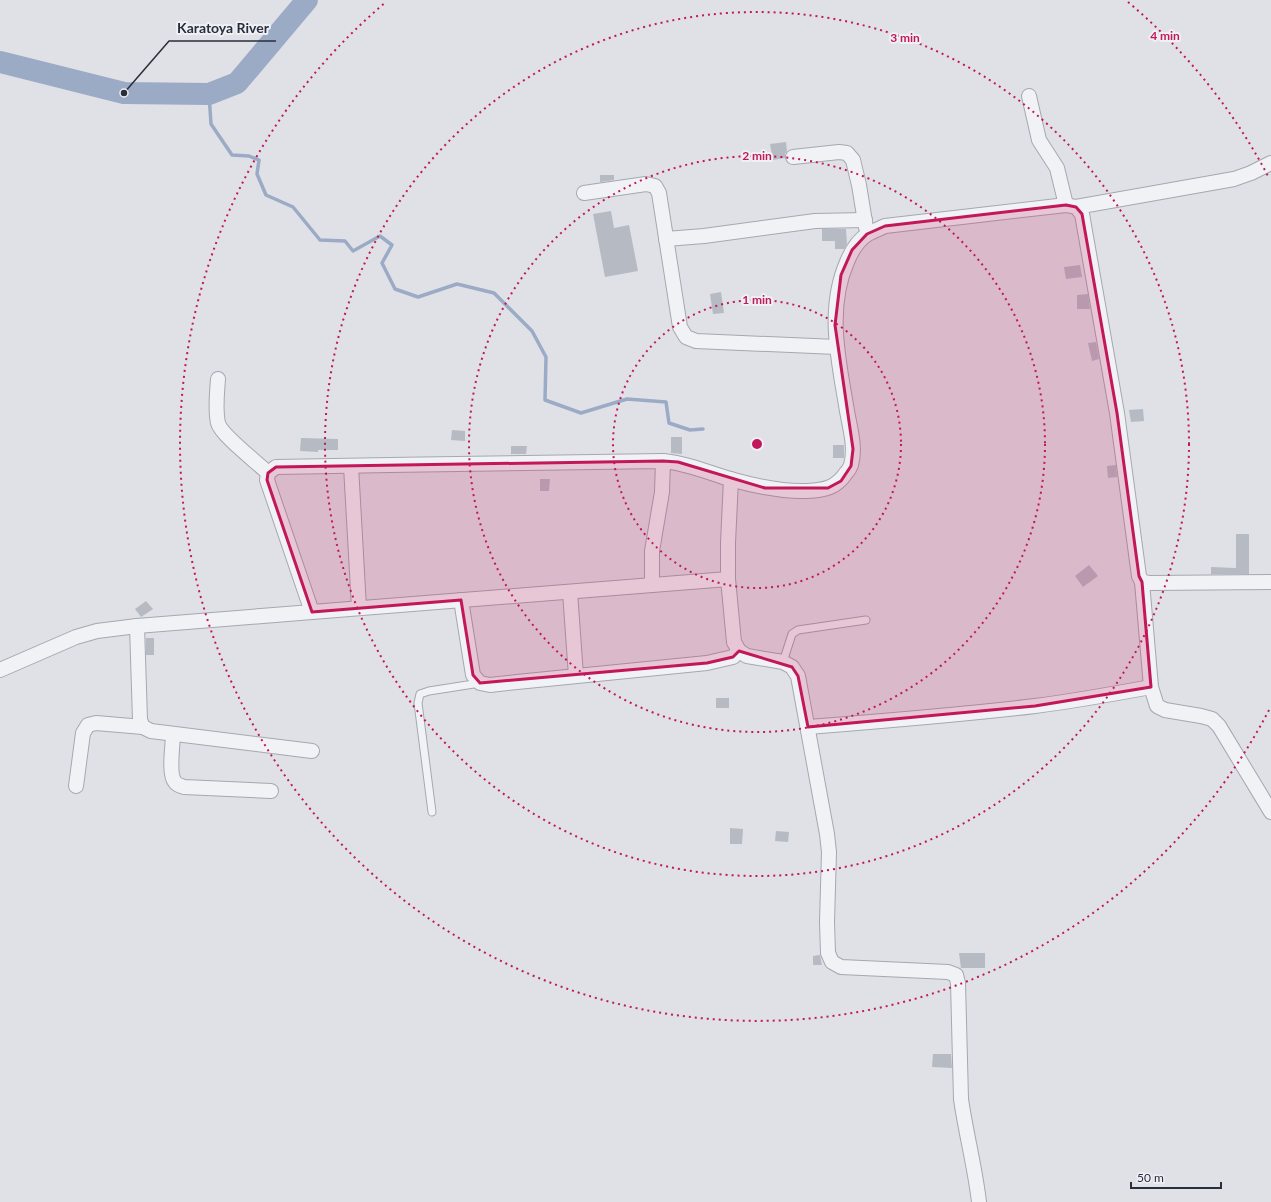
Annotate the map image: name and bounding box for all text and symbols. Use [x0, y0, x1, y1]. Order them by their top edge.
callout: Karatoya River [169, 15, 276, 41]
text: Karatoya River [177, 19, 270, 36]
text: 4 min [1150, 28, 1180, 43]
text: 3 min [890, 30, 920, 45]
text: 2 min [742, 148, 772, 163]
text: 1 min [742, 292, 772, 307]
centre of rings [750, 437, 764, 451]
scale bar [1131, 1164, 1221, 1190]
text: 50 m [1137, 1170, 1164, 1185]

